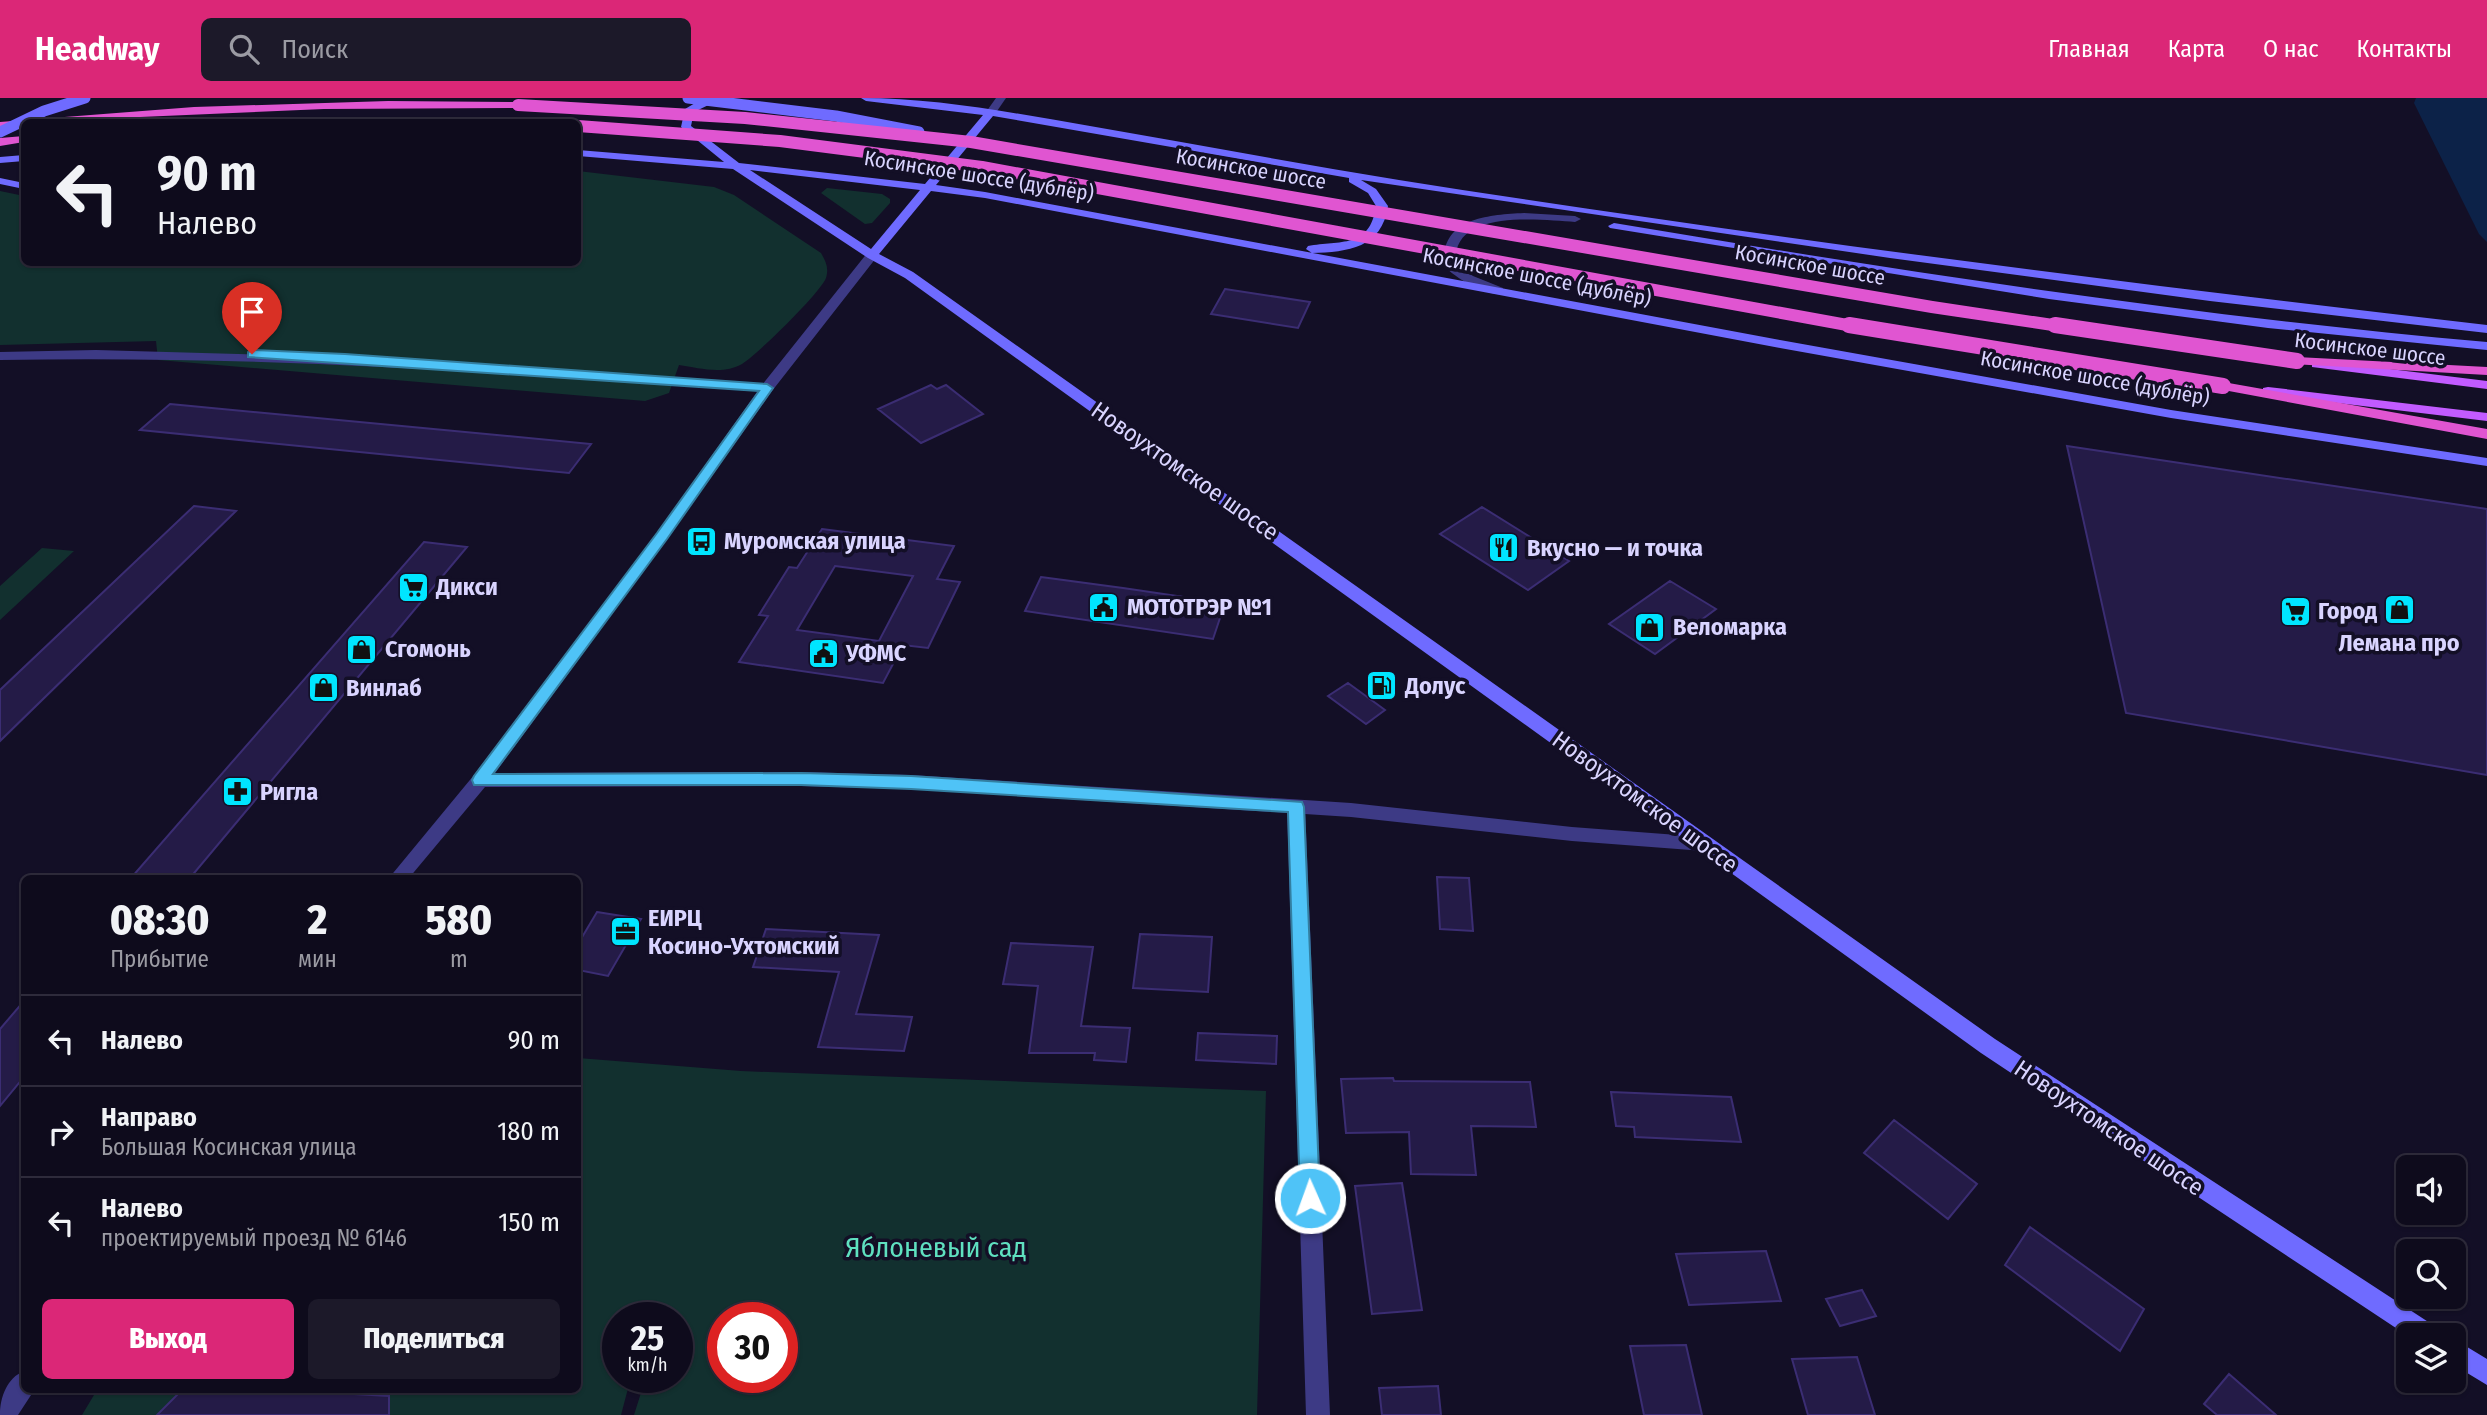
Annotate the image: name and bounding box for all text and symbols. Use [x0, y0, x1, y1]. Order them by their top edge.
search box [201, 18, 691, 81]
text: Headway [35, 29, 159, 69]
icon: search [225, 30, 263, 68]
text: Поиск [281, 34, 348, 65]
text: Главная [2048, 35, 2130, 63]
text: Карта [2168, 35, 2225, 63]
text: О нас [2263, 35, 2318, 63]
text: Контакты [2356, 35, 2452, 63]
street label: Косинское шоссе [1174, 143, 1328, 195]
text: 90 m [157, 144, 257, 203]
street label: Косинское шоссе (дублёр) [862, 145, 1096, 207]
icon: left [42, 147, 133, 238]
text: Налево [157, 204, 257, 242]
street label: Косинское шоссе [1733, 239, 1887, 291]
street label: Косинское шоссе (дублёр) [1420, 242, 1654, 312]
pin [222, 282, 282, 354]
icon: arrive [233, 293, 271, 331]
street label: Косинское шоссе [2293, 327, 2447, 371]
street label: Косинское шоссе (дублёр) [1978, 345, 2212, 411]
street label: Новоухтомское шоссе [1086, 396, 1284, 546]
bus stop icon: Муромская улица [684, 524, 718, 558]
place label: Муромская улица [724, 527, 906, 555]
restaurant icon: Вкусно — и точка [1487, 531, 1521, 565]
place label: Вкусно — и точка [1527, 534, 1703, 562]
supermarket icon: Дикси [396, 570, 430, 604]
place label: Дикси [435, 573, 498, 601]
public building icon: МОТОТРЭР №1 [1087, 590, 1121, 624]
shop icon: Лемана про [2382, 592, 2416, 626]
place label: МОТОТРЭР №1 [1127, 593, 1272, 621]
supermarket icon: Город [2278, 594, 2312, 628]
place label: Город [2318, 597, 2377, 625]
shop icon: Веломарка [1633, 610, 1667, 644]
place label: Веломарка [1673, 613, 1787, 641]
place label: Лемана про [2338, 629, 2460, 657]
shop icon: Сгомонь [345, 632, 379, 666]
place label: Сгомонь [385, 635, 471, 663]
public building icon: УФМС [806, 636, 840, 670]
place label: УФМС [845, 639, 907, 667]
fuel station icon: Долус [1365, 669, 1399, 703]
shop icon: Винлаб [306, 671, 340, 705]
place label: Долус [1404, 672, 1466, 700]
place label: Винлаб [346, 674, 422, 702]
street label: Новоухтомское шоссе [1547, 725, 1743, 879]
pharmacy icon: Ригла [220, 775, 254, 809]
place label: Ригла [260, 778, 318, 806]
text: 08:30 [110, 895, 209, 945]
text: 2 [308, 895, 327, 945]
text: 580 [425, 895, 492, 945]
place label: ЕИРЦ Косино-Ухтомский [648, 904, 840, 960]
office icon: ЕИРЦ Косино-Ухтомский [608, 915, 642, 949]
text: Прибытие [110, 945, 209, 973]
text: мин [298, 945, 337, 973]
text: m [450, 945, 468, 973]
icon: left [42, 1022, 80, 1060]
text: Налево [101, 1025, 183, 1056]
text: 90 m [508, 1025, 560, 1056]
street label: Новоухтомское шоссе [2009, 1054, 2209, 1202]
text: Направо [101, 1102, 197, 1133]
icon: right [42, 1113, 80, 1151]
text: 180 m [497, 1116, 560, 1147]
text: Большая Косинская улица [101, 1133, 356, 1161]
map controls [2396, 1155, 2466, 1393]
button: sound [2396, 1155, 2466, 1225]
position arrow [1273, 1161, 1347, 1235]
text: Налево [101, 1193, 183, 1224]
icon: left [42, 1204, 80, 1242]
text: 150 m [498, 1207, 560, 1238]
text: проектируемый проезд № 6146 [101, 1224, 407, 1252]
park label: Яблоневый сад [845, 1231, 1027, 1264]
button: search [2396, 1239, 2466, 1309]
button: Выход [42, 1299, 294, 1379]
button: Поделиться [308, 1299, 560, 1379]
speed limit sign: 30 [707, 1302, 798, 1393]
text: 25 [631, 1317, 664, 1359]
button: layers [2396, 1323, 2466, 1393]
text: km/h [627, 1354, 668, 1376]

